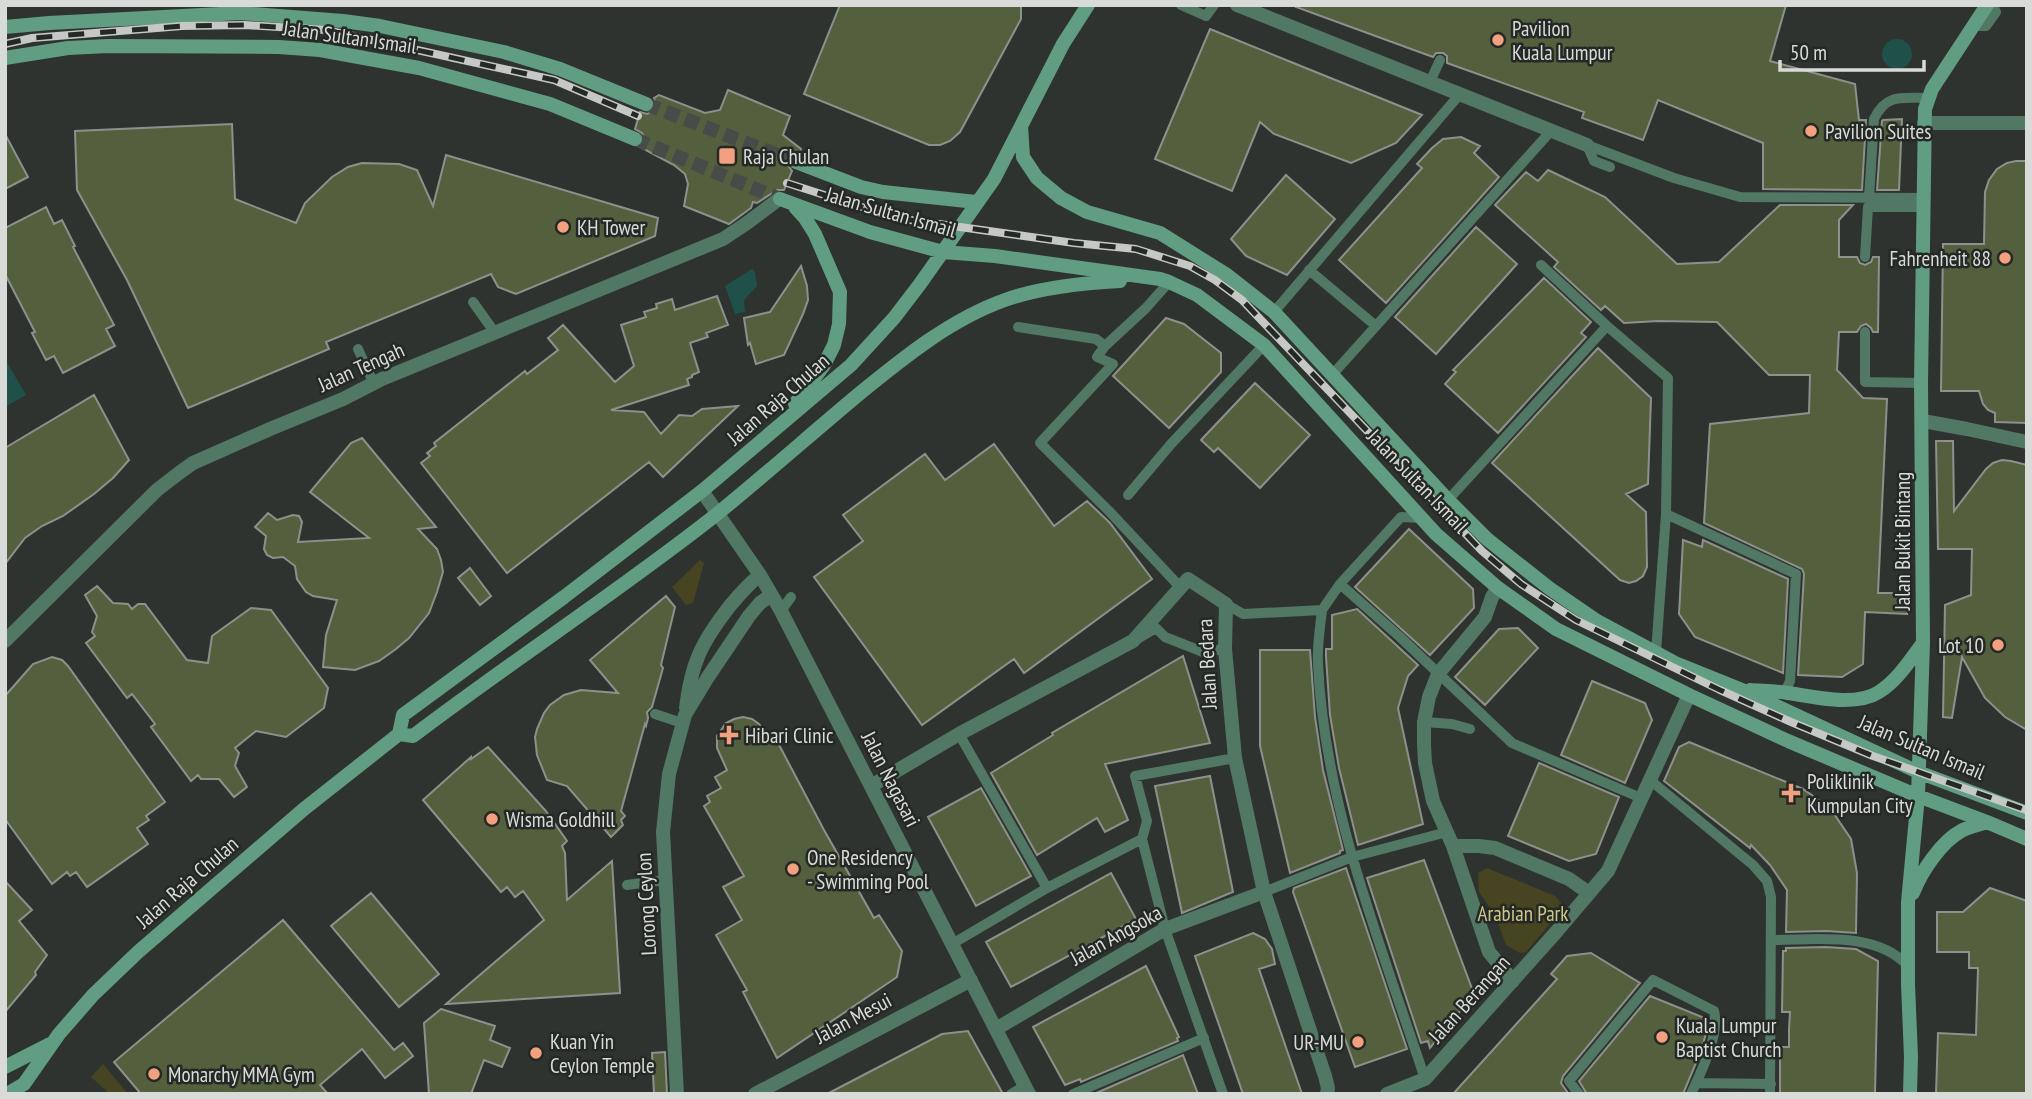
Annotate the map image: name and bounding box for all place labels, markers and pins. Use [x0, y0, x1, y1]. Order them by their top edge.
place label: Pavilion Kuala Lumpur [1512, 15, 1613, 66]
marker: Pavilion Kuala Lumpur [1490, 32, 1506, 48]
place label: Pavilion Suites [1825, 118, 1931, 145]
marker: Pavilion Suites [1803, 123, 1819, 139]
place label: Raja Chulan [743, 143, 829, 170]
marker: Raja Chulan [717, 146, 737, 166]
place label: KH Tower [577, 214, 645, 241]
marker: KH Tower [555, 219, 571, 235]
place label: Fahrenheit 88 [1889, 245, 1991, 272]
marker: Fahrenheit 88 [1997, 250, 2013, 266]
place label: Lot 10 [1938, 632, 1984, 659]
marker: Lot 10 [1990, 637, 2006, 653]
place label: Hibari Clinic [745, 722, 834, 749]
marker: Hibari Clinic [719, 725, 739, 745]
place label: Poliklinik Kumpulan City [1807, 768, 1913, 819]
marker: Poliklinik Kumpulan City [1781, 783, 1801, 803]
place label: Wisma Goldhill [506, 806, 615, 833]
marker: Wisma Goldhill [484, 811, 500, 827]
place label: One Residency - Swimming Pool [807, 844, 929, 895]
marker: One Residency - Swimming Pool [785, 861, 801, 877]
place label: Kuala Lumpur Baptist Church [1676, 1012, 1782, 1063]
place label: Kuan Yin Ceylon Temple [550, 1028, 655, 1079]
place label: UR-MU [1293, 1029, 1344, 1056]
marker: Kuala Lumpur Baptist Church [1654, 1029, 1670, 1045]
marker: UR-MU [1350, 1034, 1366, 1050]
marker: Kuan Yin Ceylon Temple [528, 1045, 544, 1061]
place label: Monarchy MMA Gym [168, 1061, 315, 1088]
marker: Monarchy MMA Gym [146, 1066, 162, 1082]

